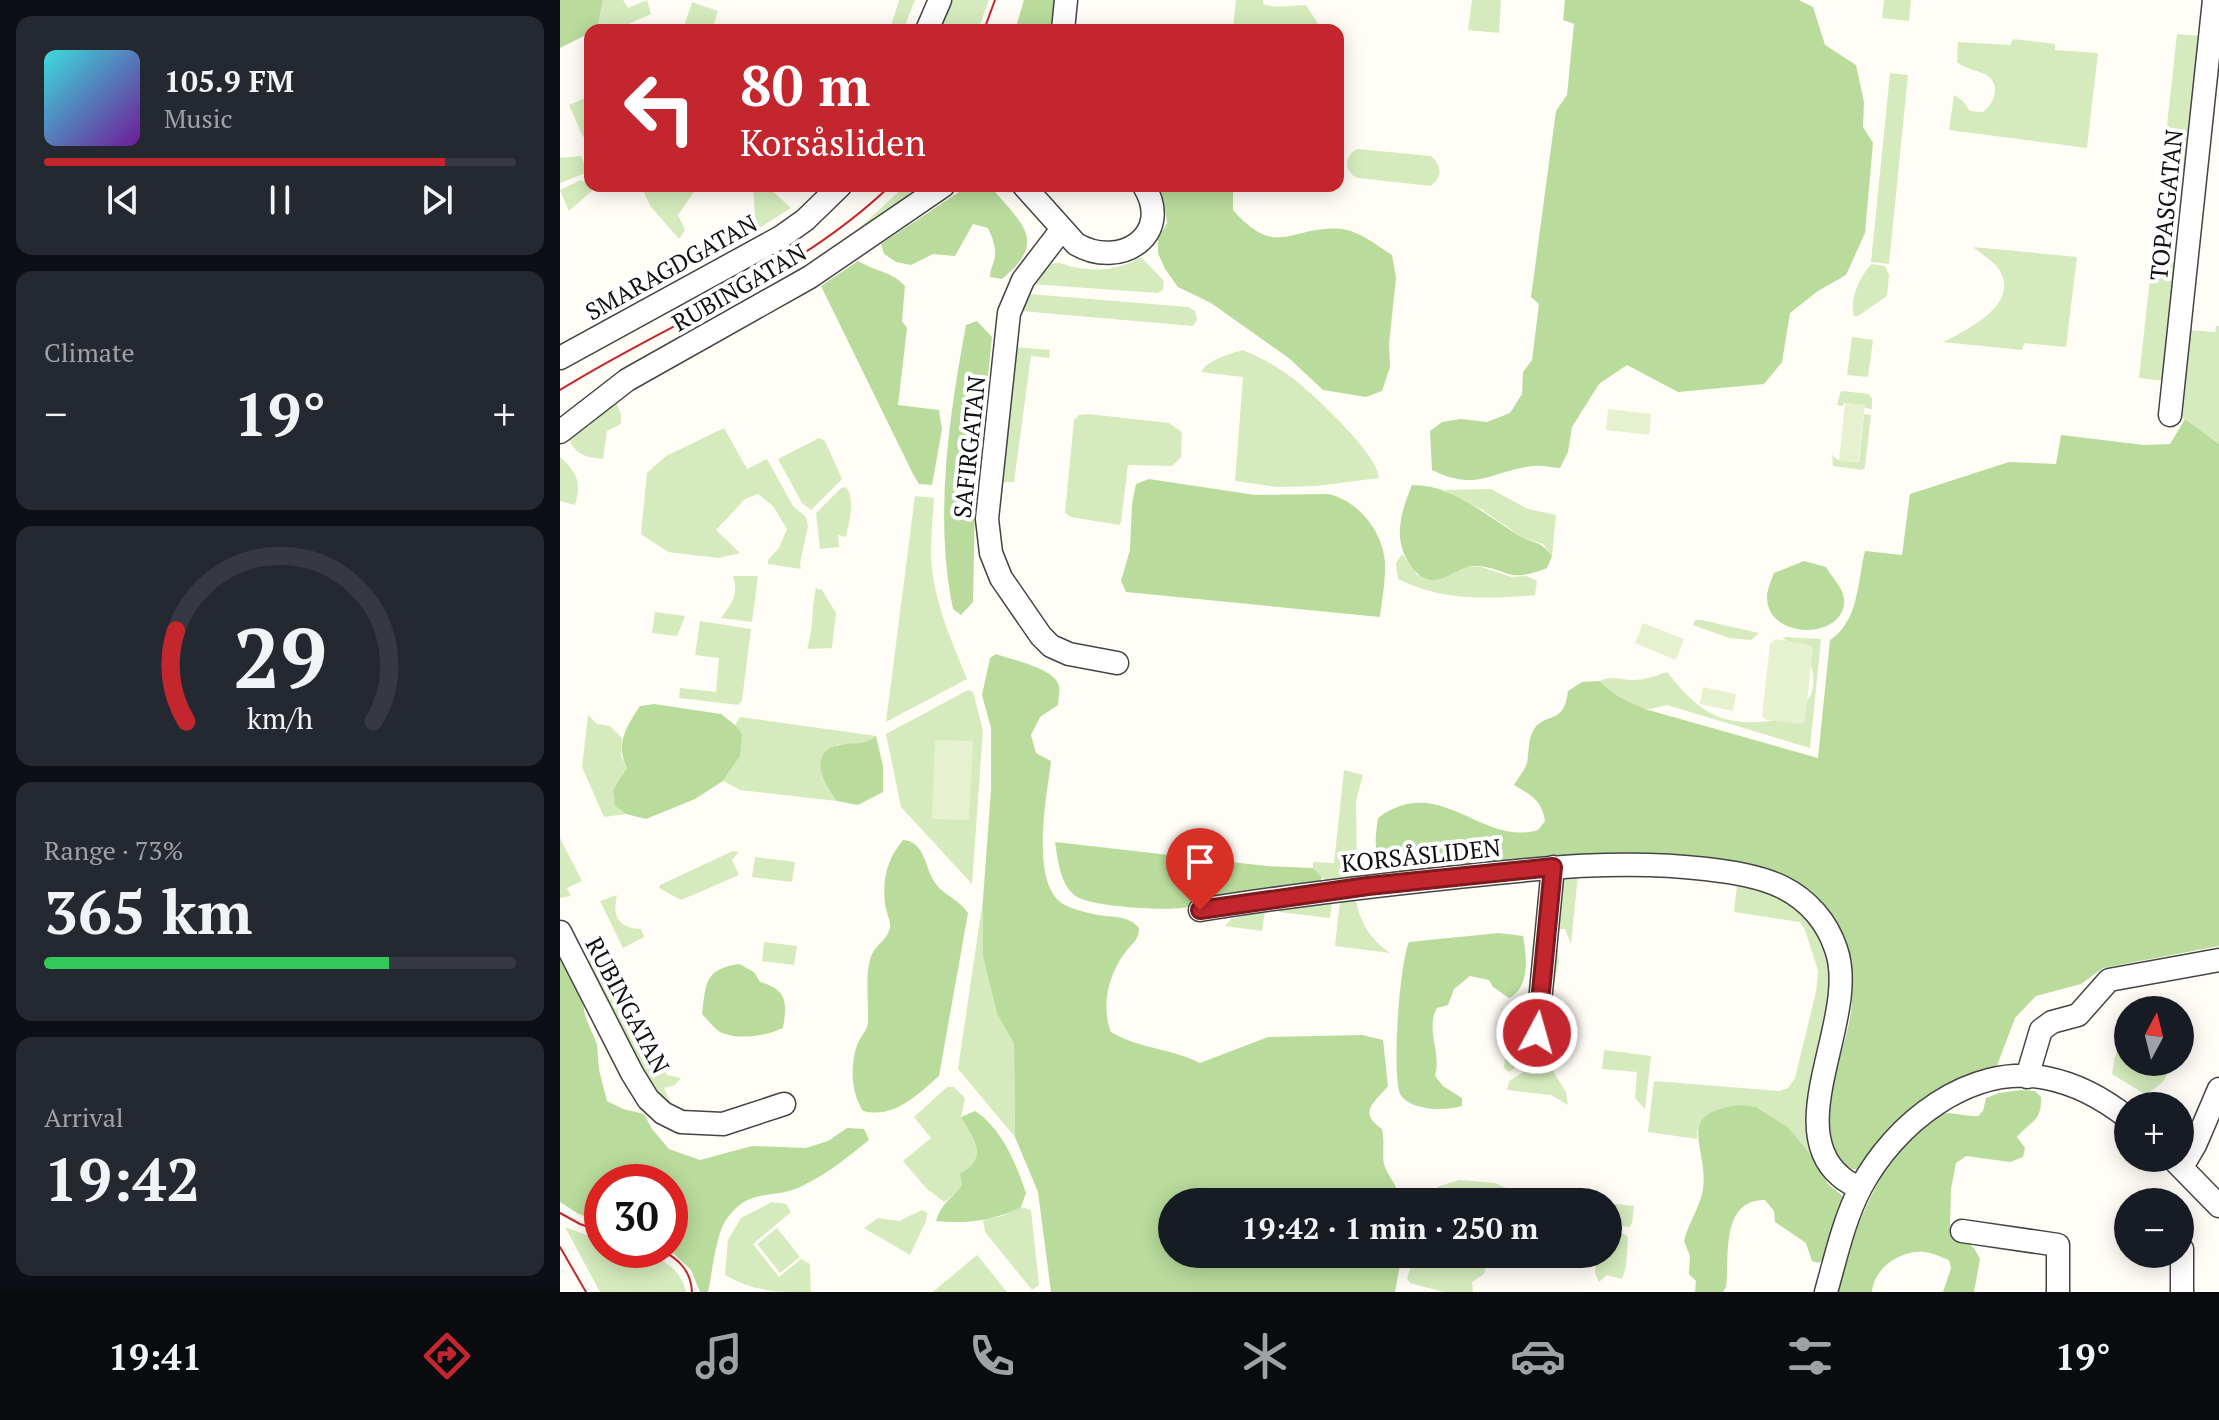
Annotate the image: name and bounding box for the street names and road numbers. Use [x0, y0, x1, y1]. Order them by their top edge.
street label: TOPASGATAN [2142, 128, 2190, 282]
street label: SMARAGDGATAN [579, 207, 763, 327]
street label: RUBINGATAN [666, 236, 812, 338]
street label: SAFIRGATAN [946, 374, 992, 520]
street label: KORSÅSLIDEN [1340, 831, 1502, 879]
street label: RUBINGATAN [579, 931, 677, 1079]

